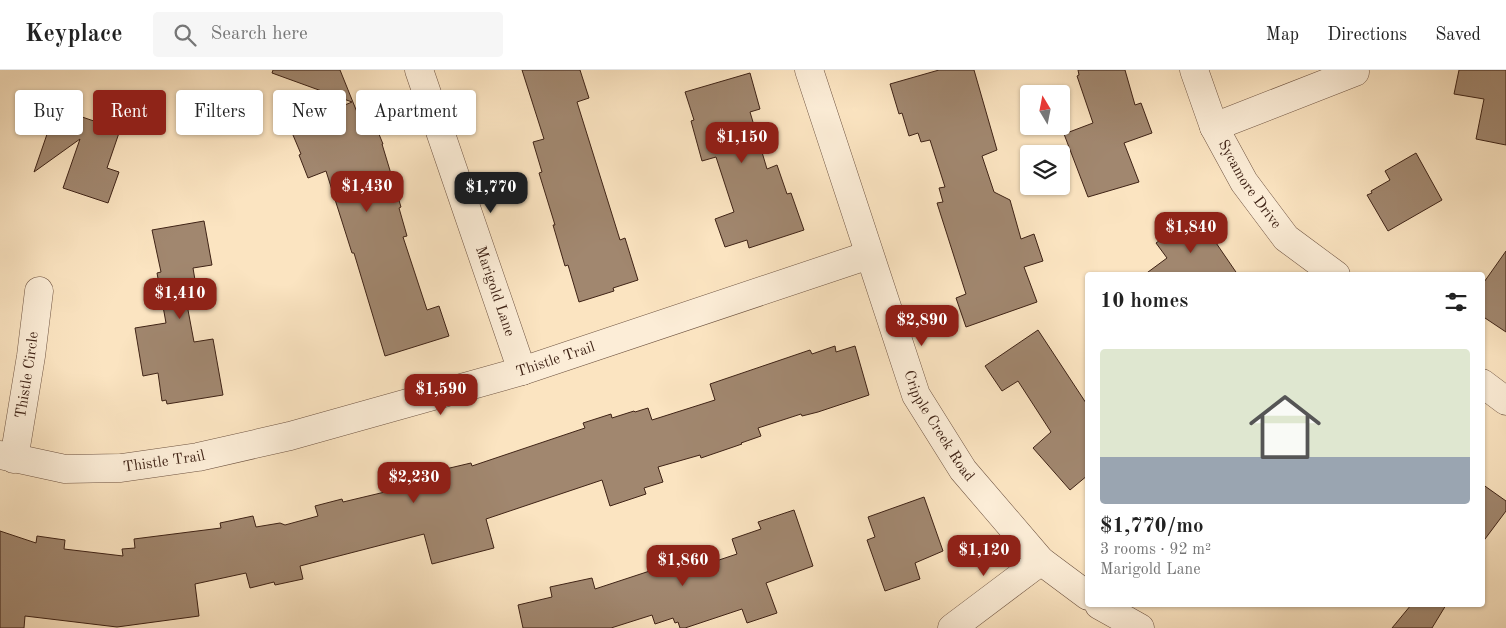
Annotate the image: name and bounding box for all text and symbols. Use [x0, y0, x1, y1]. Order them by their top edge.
search box [153, 12, 503, 57]
icon: search [171, 21, 199, 49]
text: Keyplace [25, 23, 123, 47]
text: Search here [211, 25, 308, 44]
text: Map [1266, 26, 1299, 44]
text: Directions [1327, 26, 1407, 44]
text: Saved [1435, 26, 1481, 44]
north arrow [1020, 85, 1070, 135]
map controls [1020, 85, 1070, 195]
chip: Buy [15, 90, 83, 135]
chip: Rent [93, 90, 166, 135]
chip: Filters [176, 90, 263, 135]
chip: New [273, 90, 346, 135]
chip: Apartment [356, 90, 476, 135]
pin: $1,150 [701, 122, 783, 164]
text: $1,150 [717, 130, 767, 146]
street label: Sycamore Drive [1215, 137, 1284, 232]
button: layers [1020, 145, 1070, 195]
pin: $1,430 [326, 170, 408, 213]
pin: $1,770 [450, 172, 532, 214]
text: $1,430 [342, 179, 392, 195]
text: $1,770 [466, 180, 516, 196]
pin: $1,840 [1150, 212, 1232, 254]
text: $1,840 [1166, 220, 1216, 236]
street label: Marigold Lane [472, 244, 517, 339]
pin: $1,410 [139, 278, 221, 320]
text: $1,410 [155, 286, 205, 302]
icon: filters [1442, 288, 1470, 316]
text: 10 homes [1100, 291, 1188, 312]
pin: $2,890 [881, 304, 963, 347]
text: $2,890 [897, 313, 947, 329]
street label: Thistle Circle [13, 331, 41, 420]
street label: Thistle Trail [514, 340, 597, 380]
street label: Cripple Creek Road [901, 369, 977, 485]
pin: $1,590 [400, 374, 482, 416]
text: $1,590 [416, 382, 466, 398]
icon: home [1240, 382, 1330, 472]
street label: Thistle Trail [122, 448, 206, 475]
pin: $2,230 [373, 462, 455, 504]
text: $2,230 [389, 470, 439, 486]
text: $1,770/mo [1100, 516, 1204, 537]
pin: $1,120 [943, 534, 1025, 577]
text: 3 rooms · 92 m² [1100, 542, 1211, 558]
text: $1,120 [959, 543, 1009, 559]
pin: $1,860 [642, 544, 724, 587]
text: $1,860 [658, 553, 708, 569]
text: Marigold Lane [1100, 562, 1201, 578]

